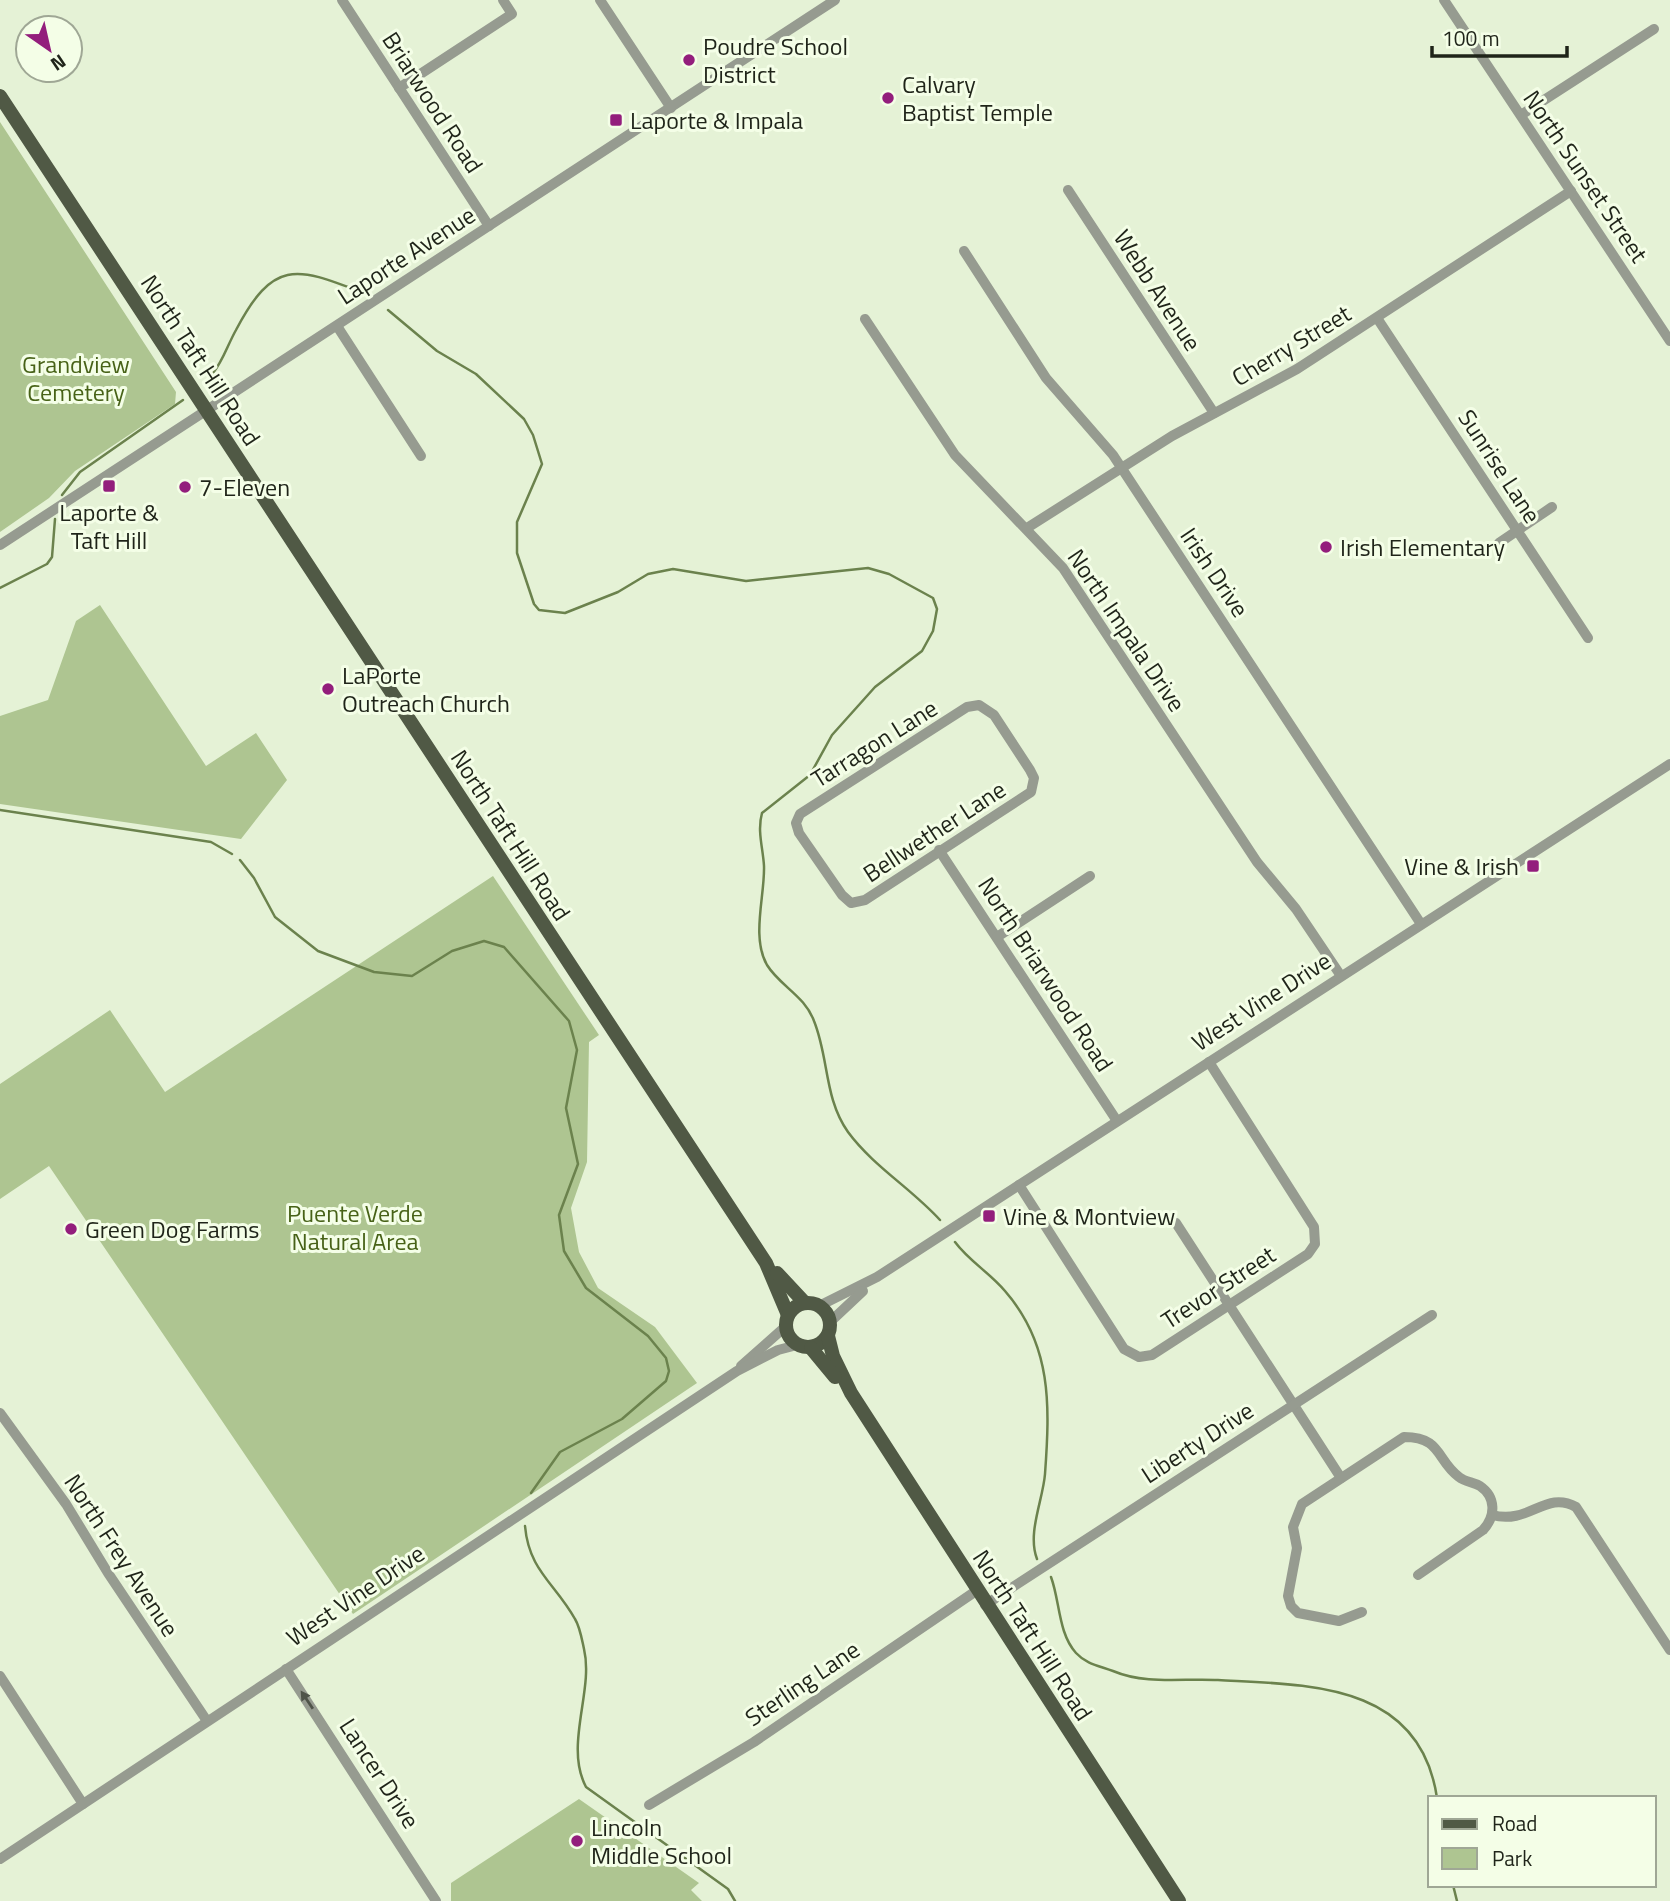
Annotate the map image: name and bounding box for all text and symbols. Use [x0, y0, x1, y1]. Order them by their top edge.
north arrow [14, 14, 84, 84]
scale bar [1432, 14, 1567, 58]
text: 100 m [1442, 22, 1499, 54]
street label: Briarwood Road [374, 24, 492, 180]
place label: Poudre School District [703, 28, 848, 92]
text: N [45, 48, 72, 79]
marker: Poudre School District [681, 52, 697, 68]
place label: Calvary Baptist Temple [902, 66, 1053, 130]
street label: North Sunset Street [1515, 83, 1657, 270]
marker: Calvary Baptist Temple [880, 90, 896, 106]
place label: Laporte & Impala [630, 102, 803, 138]
marker: Laporte & Impala [608, 112, 624, 128]
street label: Laporte Avenue [330, 197, 482, 313]
street label: Webb Avenue [1105, 222, 1211, 358]
street label: North Taft Hill Road [132, 267, 270, 453]
street label: Cherry Street [1225, 295, 1358, 395]
park label: Grandview Cemetery [22, 346, 130, 410]
street label: Sunrise Lane [1450, 402, 1550, 530]
place label: 7-Eleven [199, 469, 290, 505]
marker: Laporte & Taft Hill [101, 478, 117, 494]
marker: 7-Eleven [177, 479, 193, 495]
place label: Laporte & Taft Hill [59, 494, 159, 558]
street label: Irish Drive [1172, 520, 1258, 624]
place label: Irish Elementary [1340, 529, 1505, 565]
marker: Irish Elementary [1318, 539, 1334, 555]
street label: North Impala Drive [1059, 541, 1195, 719]
place label: LaPorte Outreach Church [342, 657, 510, 721]
marker: LaPorte Outreach Church [320, 681, 336, 697]
street label: Tarragon Lane [804, 690, 944, 796]
street label: North Taft Hill Road [442, 742, 580, 928]
street label: Bellwether Lane [856, 771, 1012, 891]
place label: Vine & Irish [1404, 848, 1519, 884]
marker: Vine & Irish [1525, 858, 1541, 874]
street label: North Briarwood Road [969, 870, 1123, 1078]
street label: West Vine Drive [1184, 942, 1338, 1060]
park label: Puente Verde Natural Area [287, 1195, 423, 1259]
place label: Vine & Montview [1003, 1198, 1175, 1234]
marker: Vine & Montview [981, 1208, 997, 1224]
place label: Green Dog Farms [85, 1211, 259, 1247]
marker: Green Dog Farms [63, 1221, 79, 1237]
street label: Trevor Street [1154, 1236, 1283, 1338]
street label: Liberty Drive [1134, 1392, 1260, 1492]
street label: North Frey Avenue [56, 1466, 188, 1644]
street label: West Vine Drive [279, 1535, 431, 1655]
street label: North Taft Hill Road [964, 1542, 1102, 1728]
street label: Sterling Lane [737, 1631, 867, 1735]
one-way arrow [300, 1690, 313, 1710]
street label: Lancer Drive [331, 1711, 429, 1835]
legend [1428, 1796, 1656, 1887]
text: Road [1492, 1807, 1537, 1839]
place label: Lincoln Middle School [591, 1809, 732, 1873]
marker: Lincoln Middle School [569, 1833, 585, 1849]
text: Park [1492, 1842, 1532, 1874]

